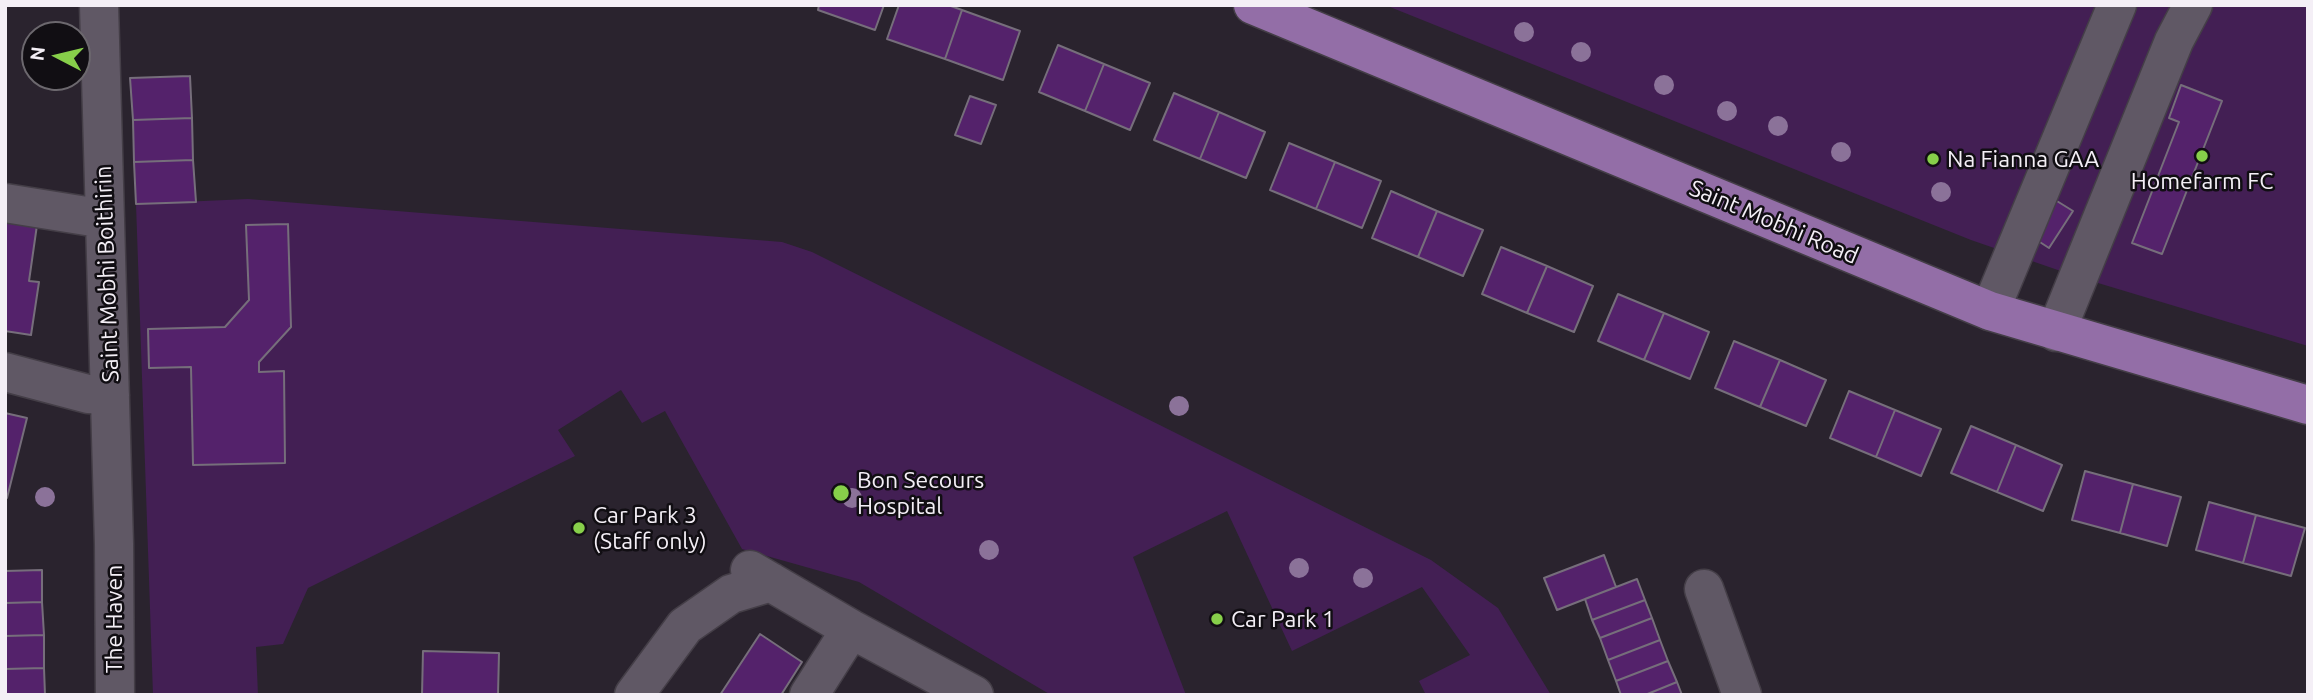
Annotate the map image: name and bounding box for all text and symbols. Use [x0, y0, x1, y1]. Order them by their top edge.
north arrow [21, 21, 91, 91]
text: N [25, 45, 49, 62]
place label: Na Fianna GAA [1947, 145, 2099, 173]
marker: Homefarm FC [2194, 148, 2210, 164]
marker: Na Fianna GAA [1925, 151, 1941, 167]
street label: Saint Mobhi Boithirin [89, 165, 125, 383]
place label: Homefarm FC [2131, 167, 2273, 195]
street label: Saint Mobhi Road [1685, 174, 1863, 270]
place label: Bon Secours Hospital [857, 466, 984, 520]
marker: Bon Secours Hospital [831, 483, 851, 503]
place label: Car Park 3 (Staff only) [593, 501, 707, 555]
marker: Car Park 3 (Staff only) [571, 520, 587, 536]
street label: The Haven [100, 565, 128, 673]
place label: Car Park 1 [1231, 605, 1335, 633]
marker: Car Park 1 [1209, 611, 1225, 627]

